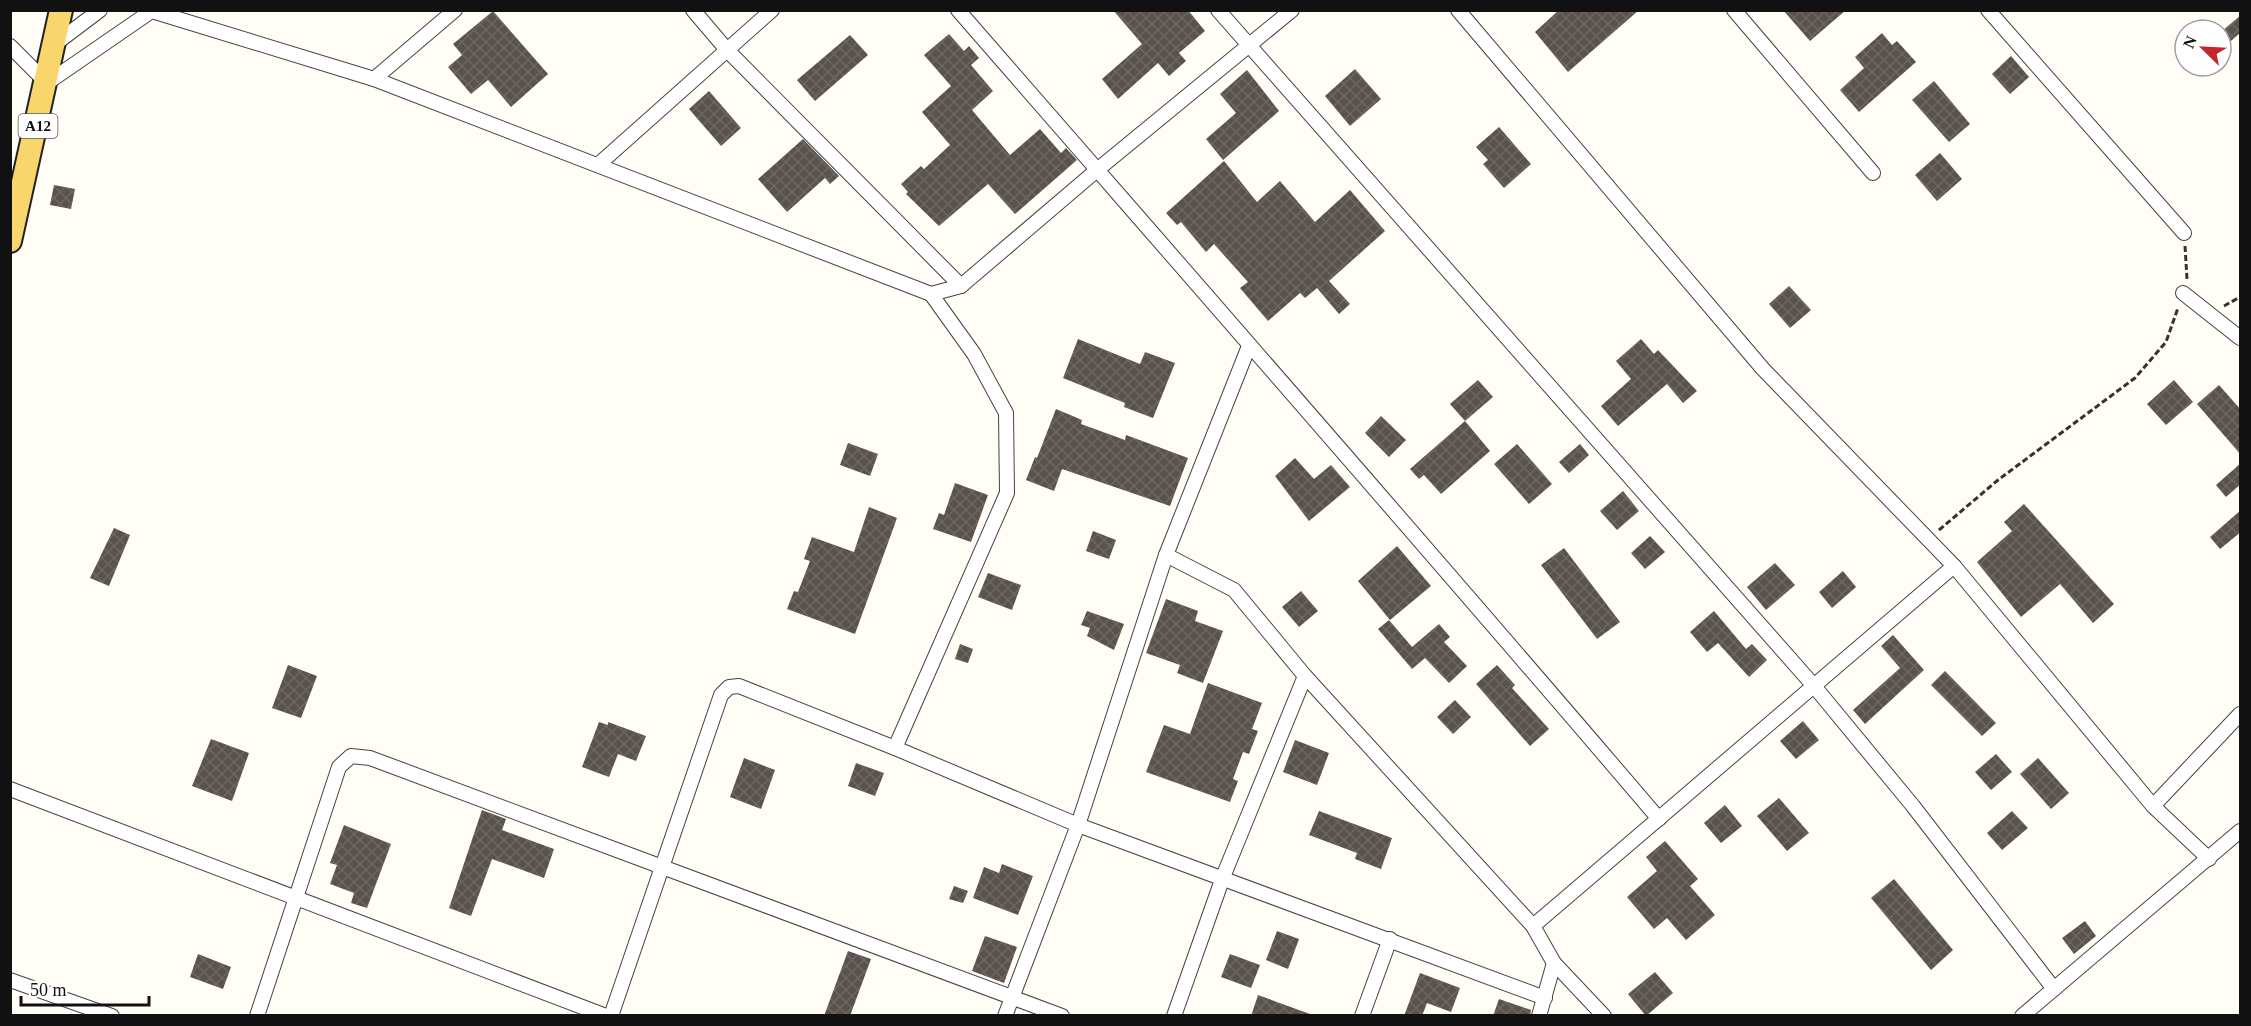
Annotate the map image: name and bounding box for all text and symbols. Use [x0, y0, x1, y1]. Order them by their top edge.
north arrow [2173, 18, 2233, 78]
text: N [2180, 33, 2200, 51]
road number: A12 [18, 114, 57, 138]
scale bar [21, 969, 148, 1007]
text: 50 m [30, 980, 67, 1000]

